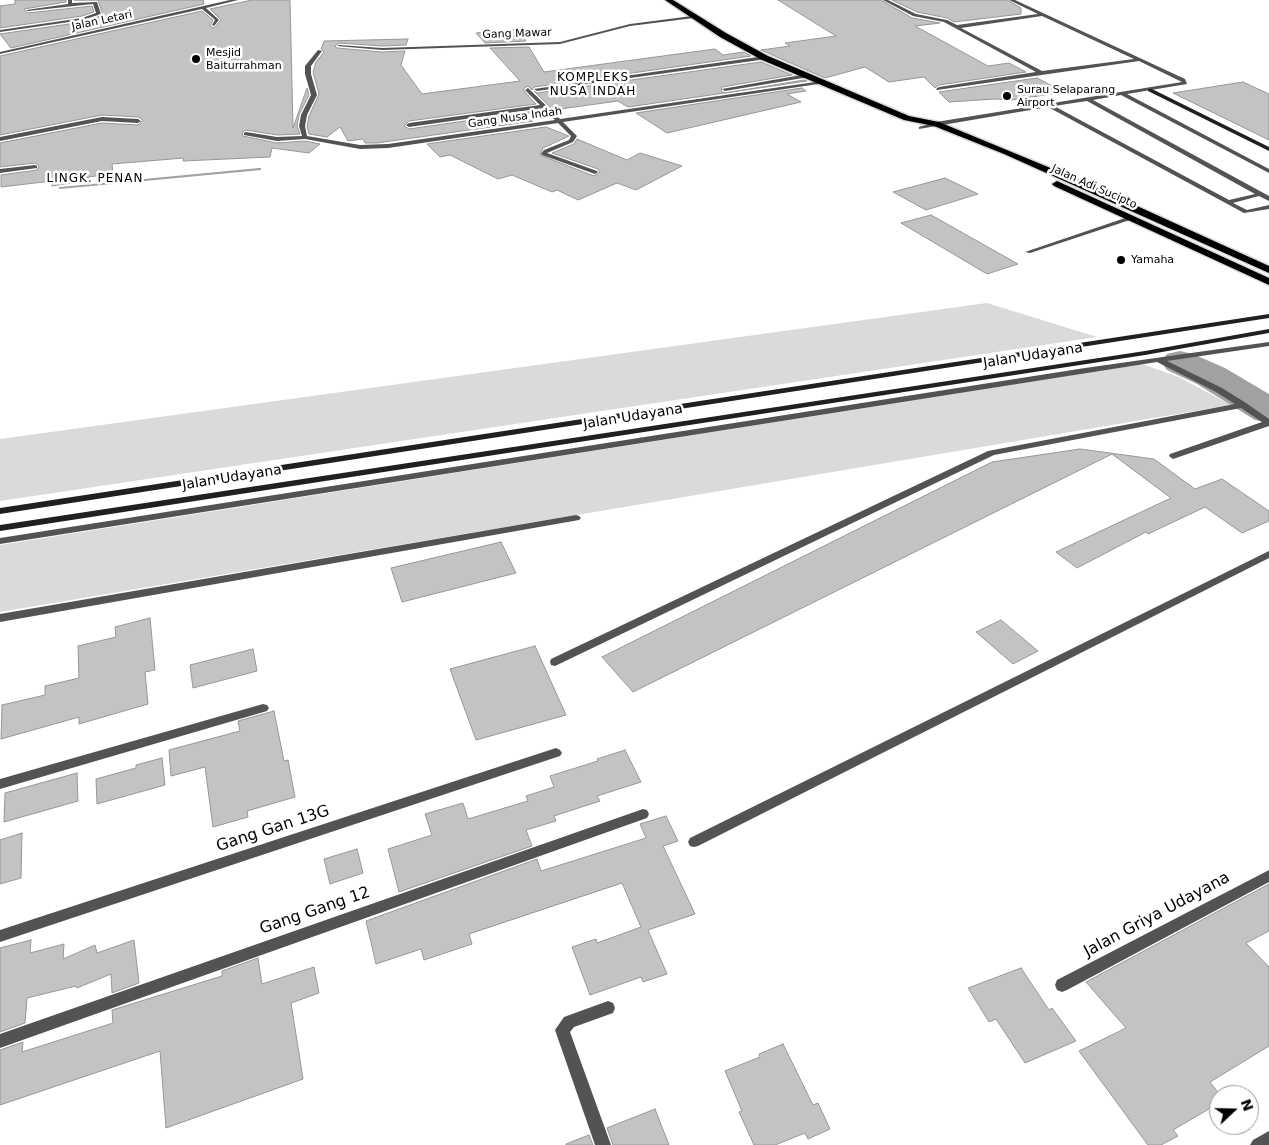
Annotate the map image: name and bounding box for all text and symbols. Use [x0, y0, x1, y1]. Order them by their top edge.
street label: Jalan Letari [71, 8, 133, 34]
street label: Gang Mawar [482, 26, 552, 42]
place label: Mesjid Baiturrahman [206, 46, 282, 72]
marker: Mesjid Baiturrahman [190, 53, 202, 65]
district label: KOMPLEKS NUSA INDAH [549, 71, 637, 99]
place label: Surau Selaparang Airport [1017, 83, 1115, 109]
marker: Surau Selaparang Airport [1001, 90, 1013, 102]
street label: Gang Nusa Indah [467, 105, 563, 131]
street label: Jalan Adi Sucipto [1049, 162, 1139, 212]
district label: LINGK. PENAN [45, 172, 145, 186]
place label: Yamaha [1131, 253, 1174, 267]
marker: Yamaha [1115, 254, 1127, 266]
street label: Jalan Udayana [982, 340, 1084, 372]
street label: Jalan Udayana [582, 401, 684, 433]
street label: Jalan Udayana [181, 462, 283, 494]
street label: Gang Gan 13G [214, 802, 332, 856]
street label: Jalan Griya Udayana [1081, 868, 1233, 962]
street label: Gang Gang 12 [257, 883, 373, 939]
north arrow [1209, 1085, 1259, 1135]
text: N [1238, 1097, 1257, 1113]

